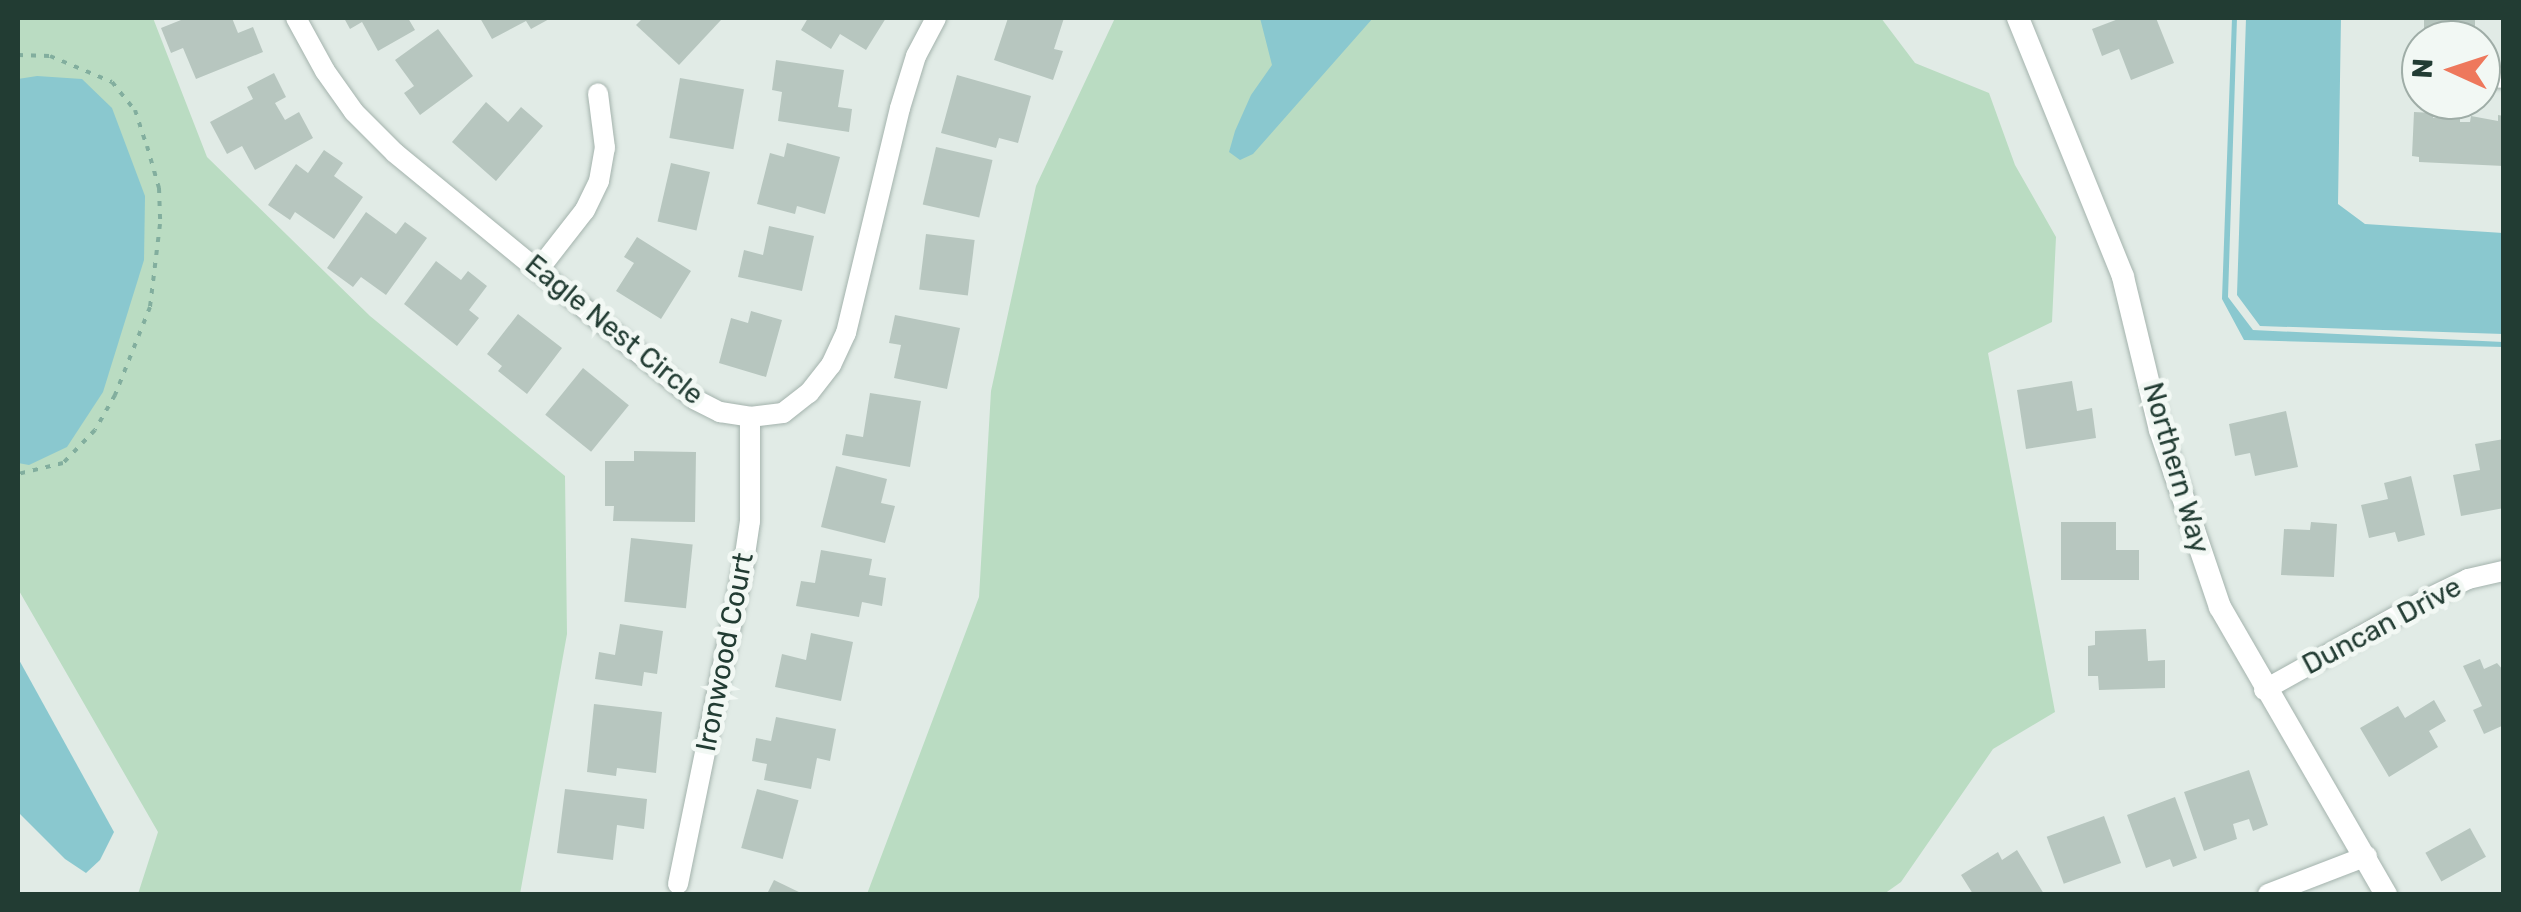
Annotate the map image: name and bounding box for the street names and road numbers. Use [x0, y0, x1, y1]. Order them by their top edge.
street label: Eagle Nest Circle [518, 248, 710, 412]
street label: Northern Way [2135, 378, 2217, 558]
street label: Ironwood Court [689, 550, 761, 754]
street label: Duncan Drive [2297, 570, 2467, 682]

